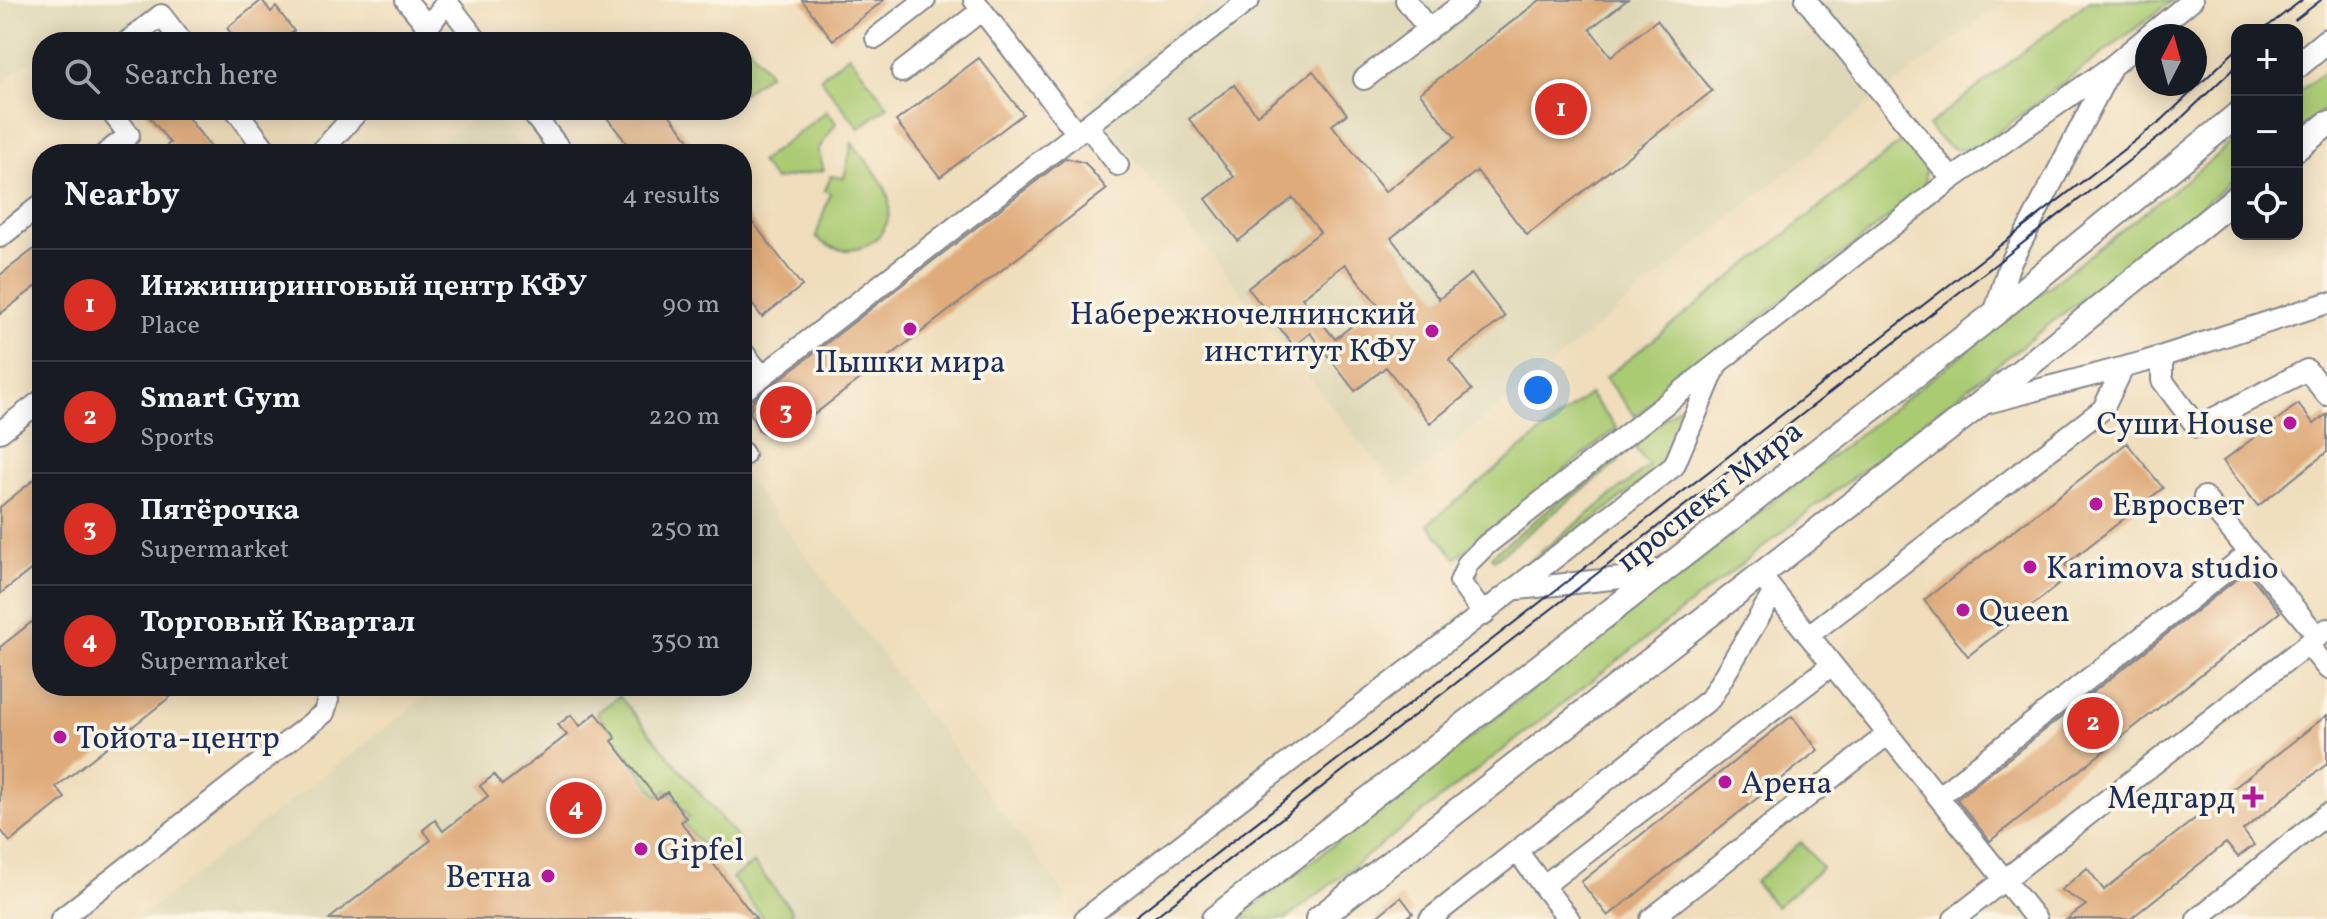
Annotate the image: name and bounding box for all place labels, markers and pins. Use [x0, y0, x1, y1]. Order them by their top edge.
pin: 1 [1535, 79, 1587, 139]
place label: Набережночелнинский институт КФУ [1070, 294, 1416, 375]
marker: Пышки мира [901, 320, 919, 338]
marker: Набережночелнинский институт КФУ [1423, 322, 1441, 340]
place label: Пышки мира [814, 342, 1006, 386]
pin: 3 [760, 382, 812, 442]
place label: Суши House [2097, 404, 2274, 448]
marker: Суши House [2281, 414, 2299, 432]
place label: Евросвет [2112, 485, 2244, 529]
marker: Евросвет [2087, 495, 2105, 513]
place label: Karimova studio [2046, 548, 2279, 592]
marker: Karimova studio [2021, 558, 2039, 576]
place label: Queen [1979, 591, 2070, 635]
marker: Queen [1954, 601, 1972, 619]
pin: 2 [2067, 693, 2119, 753]
place label: Тойота-центр [76, 718, 280, 762]
marker: Тойота-центр [51, 728, 69, 746]
place label: Арена [1741, 763, 1832, 807]
marker: Арена [1716, 773, 1734, 791]
pin: 4 [550, 778, 602, 838]
place label: Медгард [2107, 778, 2235, 822]
marker: Медгард [2242, 786, 2264, 808]
place label: Gipfel [657, 830, 744, 874]
marker: Gipfel [632, 840, 650, 858]
place label: Ветна [446, 857, 532, 901]
marker: Ветна [539, 867, 557, 885]

